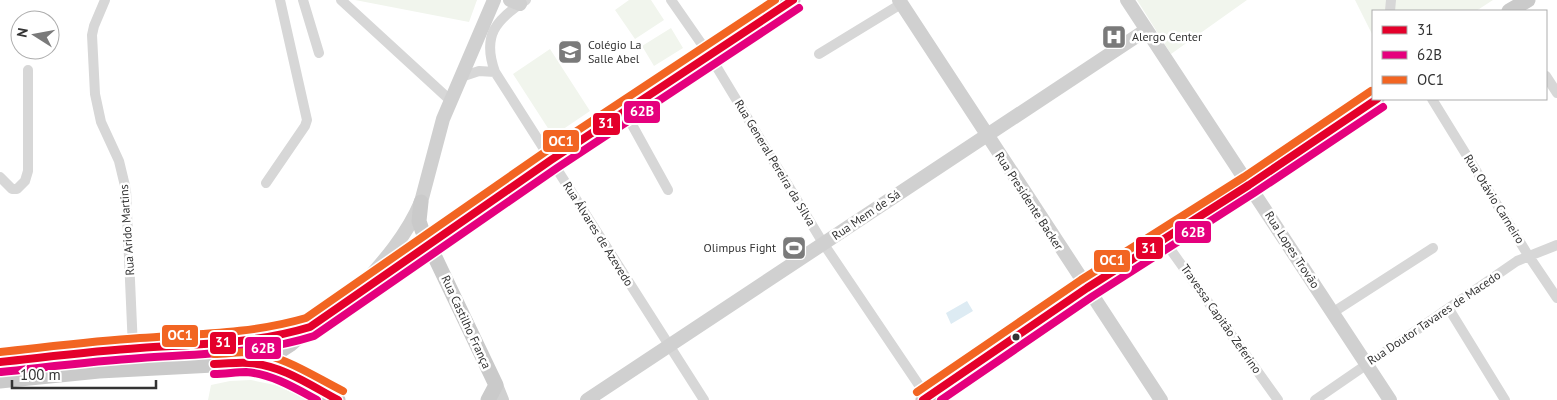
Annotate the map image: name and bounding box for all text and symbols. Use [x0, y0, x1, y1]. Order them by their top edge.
north arrow [10, 10, 60, 60]
legend [1372, 10, 1547, 100]
text: 31 [1417, 20, 1433, 39]
hospital icon: Alergo Center [1101, 24, 1127, 50]
text: N [13, 26, 32, 39]
place label: Alergo Center [1132, 29, 1202, 44]
place label: Colégio La Salle Abel [588, 37, 642, 66]
school or university icon: Colégio La Salle Abel [557, 39, 583, 65]
text: 62B [1417, 45, 1442, 64]
text: OC1 [1417, 70, 1444, 89]
street label: Rua General Pereira da Silva [732, 97, 819, 229]
line badge: 62B [623, 100, 661, 124]
text: 62B [630, 102, 654, 120]
line badge: 31 [592, 112, 621, 136]
text: 31 [598, 114, 614, 132]
line badge: OC1 [542, 129, 580, 153]
text: OC1 [548, 132, 574, 150]
street label: Rua Presidente Backer [992, 149, 1067, 253]
street label: Rua Otávio Carneiro [1461, 151, 1528, 246]
street label: Rua Álvares de Azevedo [560, 179, 637, 289]
street label: Rua Arido Martins [116, 184, 137, 276]
street label: Rua Mem de Sá [829, 186, 903, 243]
street label: Rua Lopes Trovão [1262, 208, 1323, 291]
line badge: 62B [1174, 220, 1212, 244]
text: 62B [1181, 223, 1205, 241]
sports icon: Olimpus Fight [781, 235, 807, 261]
line badge: 31 [1135, 236, 1164, 260]
text: 31 [1141, 239, 1157, 257]
place label: Olimpus Fight [704, 240, 776, 255]
line badge: OC1 [1093, 249, 1131, 273]
text: OC1 [1099, 251, 1125, 269]
street label: Travessa Capitão Zeferino [1178, 261, 1265, 376]
street label: Rua Doutor Tavares de Macedo [1364, 267, 1503, 368]
street label: Rua Castilho França [438, 273, 495, 371]
line badge: OC1 [161, 324, 199, 348]
text: OC1 [167, 326, 193, 344]
line badge: 31 [209, 331, 237, 355]
unlabelled marker [1011, 332, 1021, 342]
text: 31 [215, 333, 231, 351]
line badge: 62B [244, 336, 282, 360]
text: 62B [251, 339, 275, 357]
scale bar [12, 358, 156, 390]
text: 100 m [20, 365, 61, 384]

